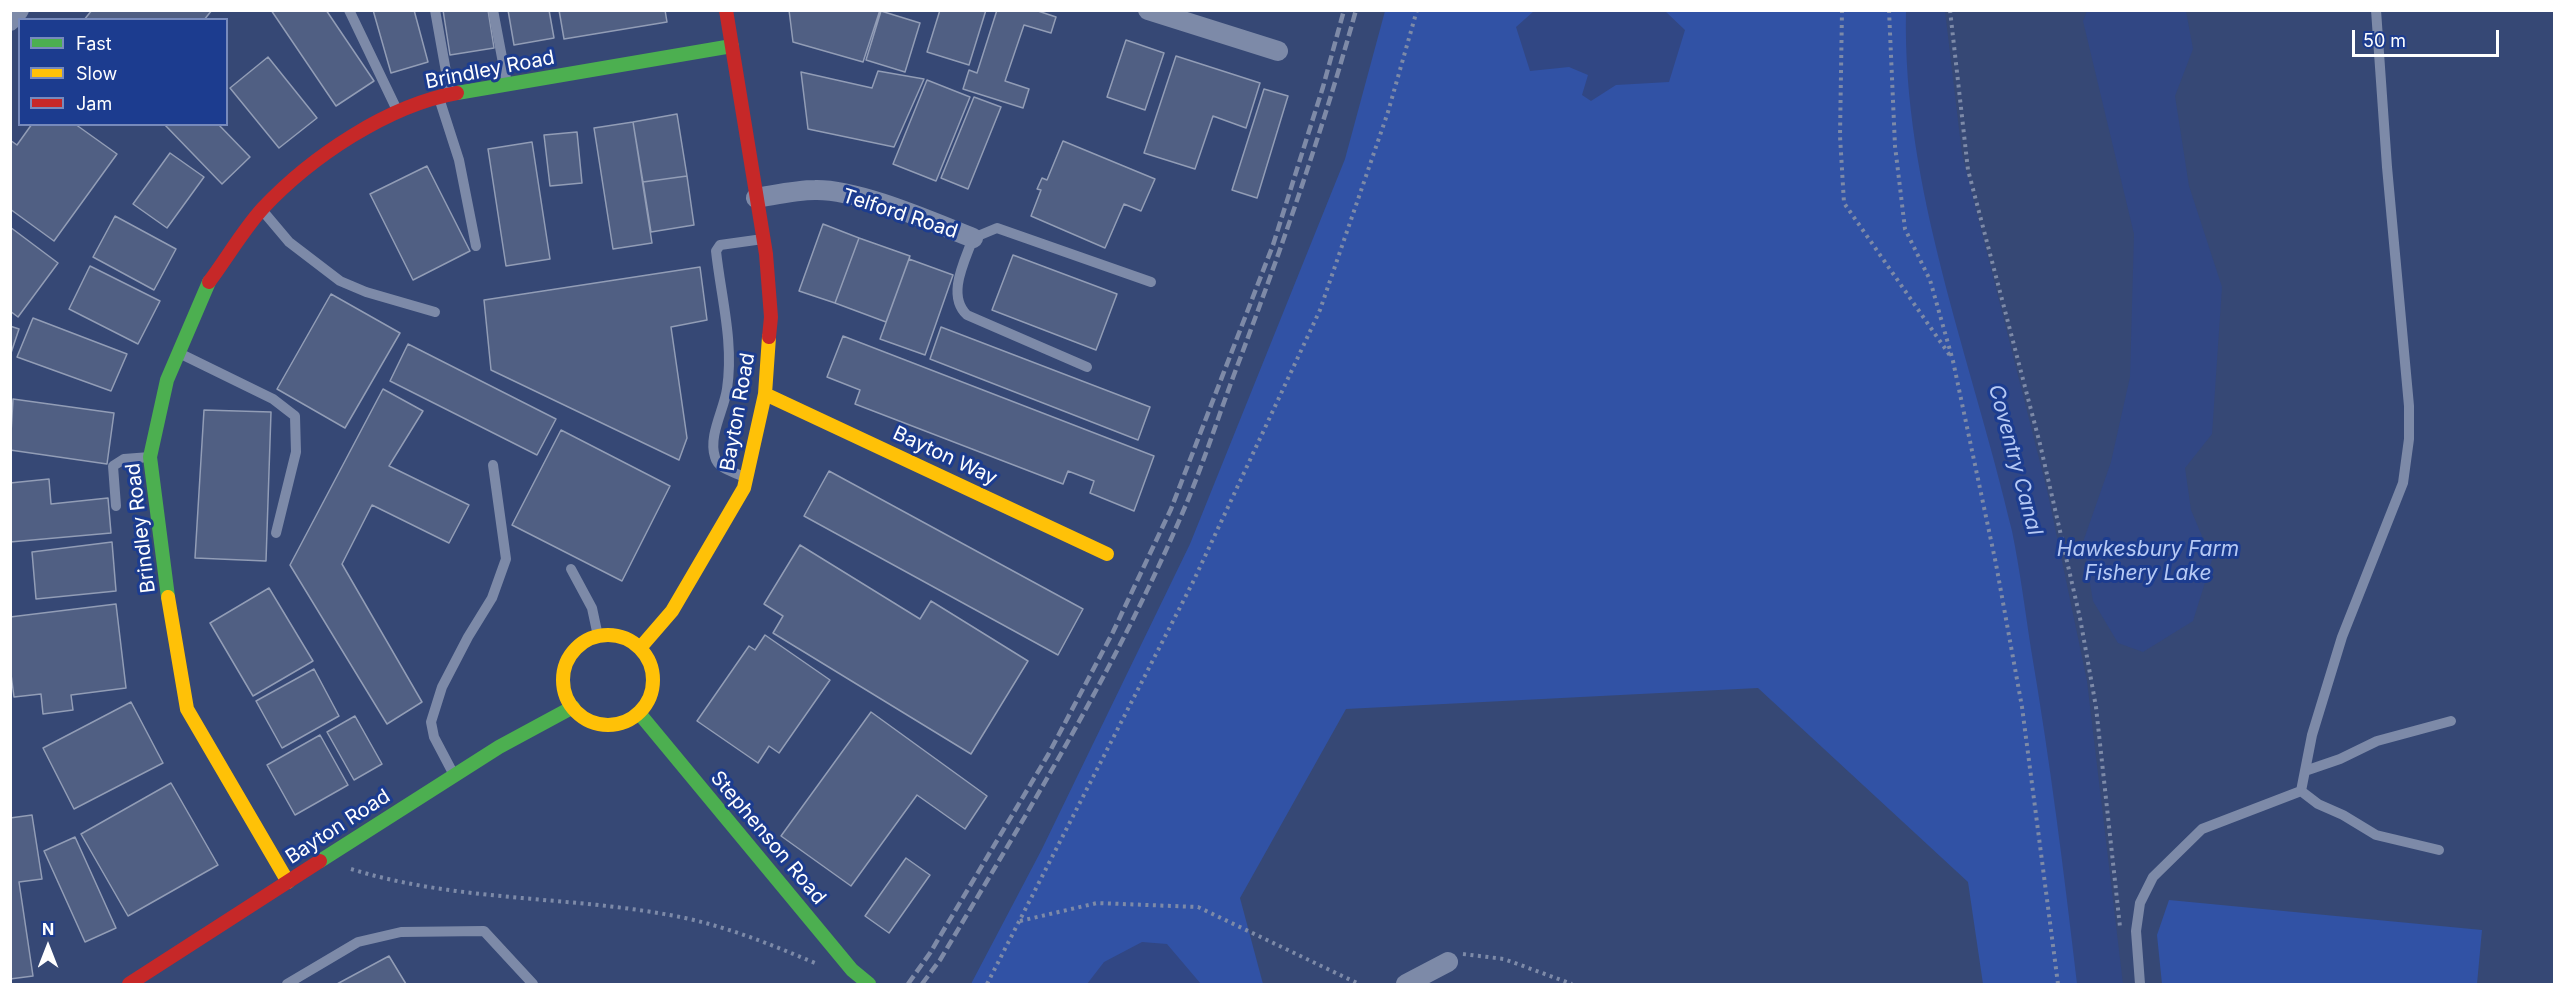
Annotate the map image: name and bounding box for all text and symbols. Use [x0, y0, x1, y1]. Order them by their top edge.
legend [18, 18, 228, 126]
scale bar [2355, 18, 2502, 56]
text: 50 m [2363, 30, 2406, 51]
text: Fast [76, 33, 112, 54]
street label: Brindley Road [423, 46, 557, 94]
text: Slow [76, 63, 117, 84]
text: Jam [76, 93, 112, 114]
street label: Telford Road [839, 184, 961, 244]
street label: Bayton Road [716, 351, 760, 473]
water label: Coventry Canal [1983, 382, 2047, 538]
street label: Bayton Way [889, 421, 1001, 491]
street label: Brindley Road [121, 461, 161, 595]
water label: Hawkesbury Farm Fishery Lake [2057, 537, 2239, 587]
street label: Stephenson Road [705, 766, 831, 910]
street label: Bayton Road [281, 784, 395, 870]
north arrow [18, 917, 78, 977]
text: N [42, 919, 54, 939]

